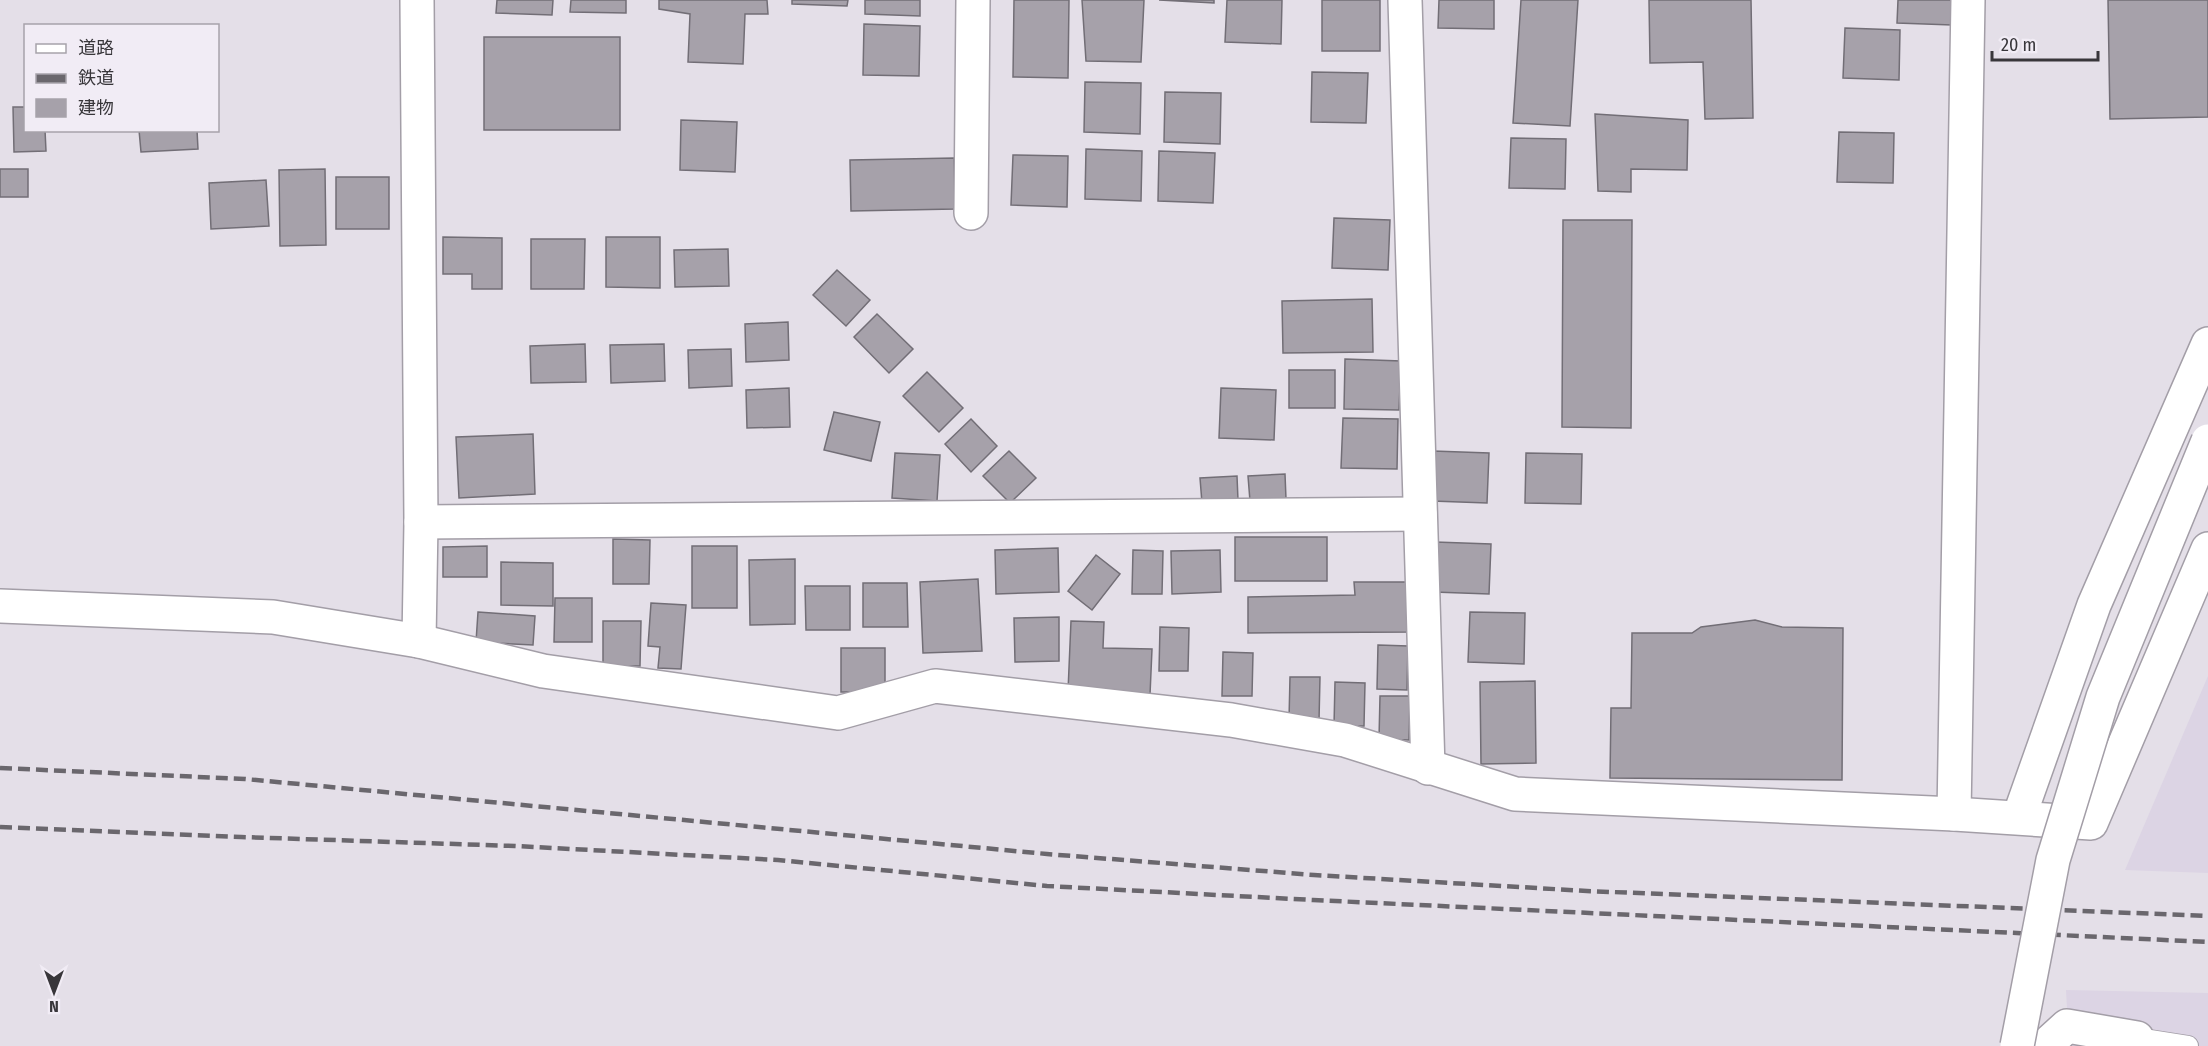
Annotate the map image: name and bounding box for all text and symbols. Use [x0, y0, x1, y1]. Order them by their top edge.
legend [24, 24, 219, 132]
scale bar [1992, 24, 2098, 62]
text: 20 m [2001, 34, 2036, 56]
text: 道路 [78, 37, 114, 59]
text: 鉄道 [78, 67, 114, 89]
text: 建物 [78, 97, 114, 119]
north arrow [24, 962, 84, 1022]
text: N [49, 997, 59, 1016]

